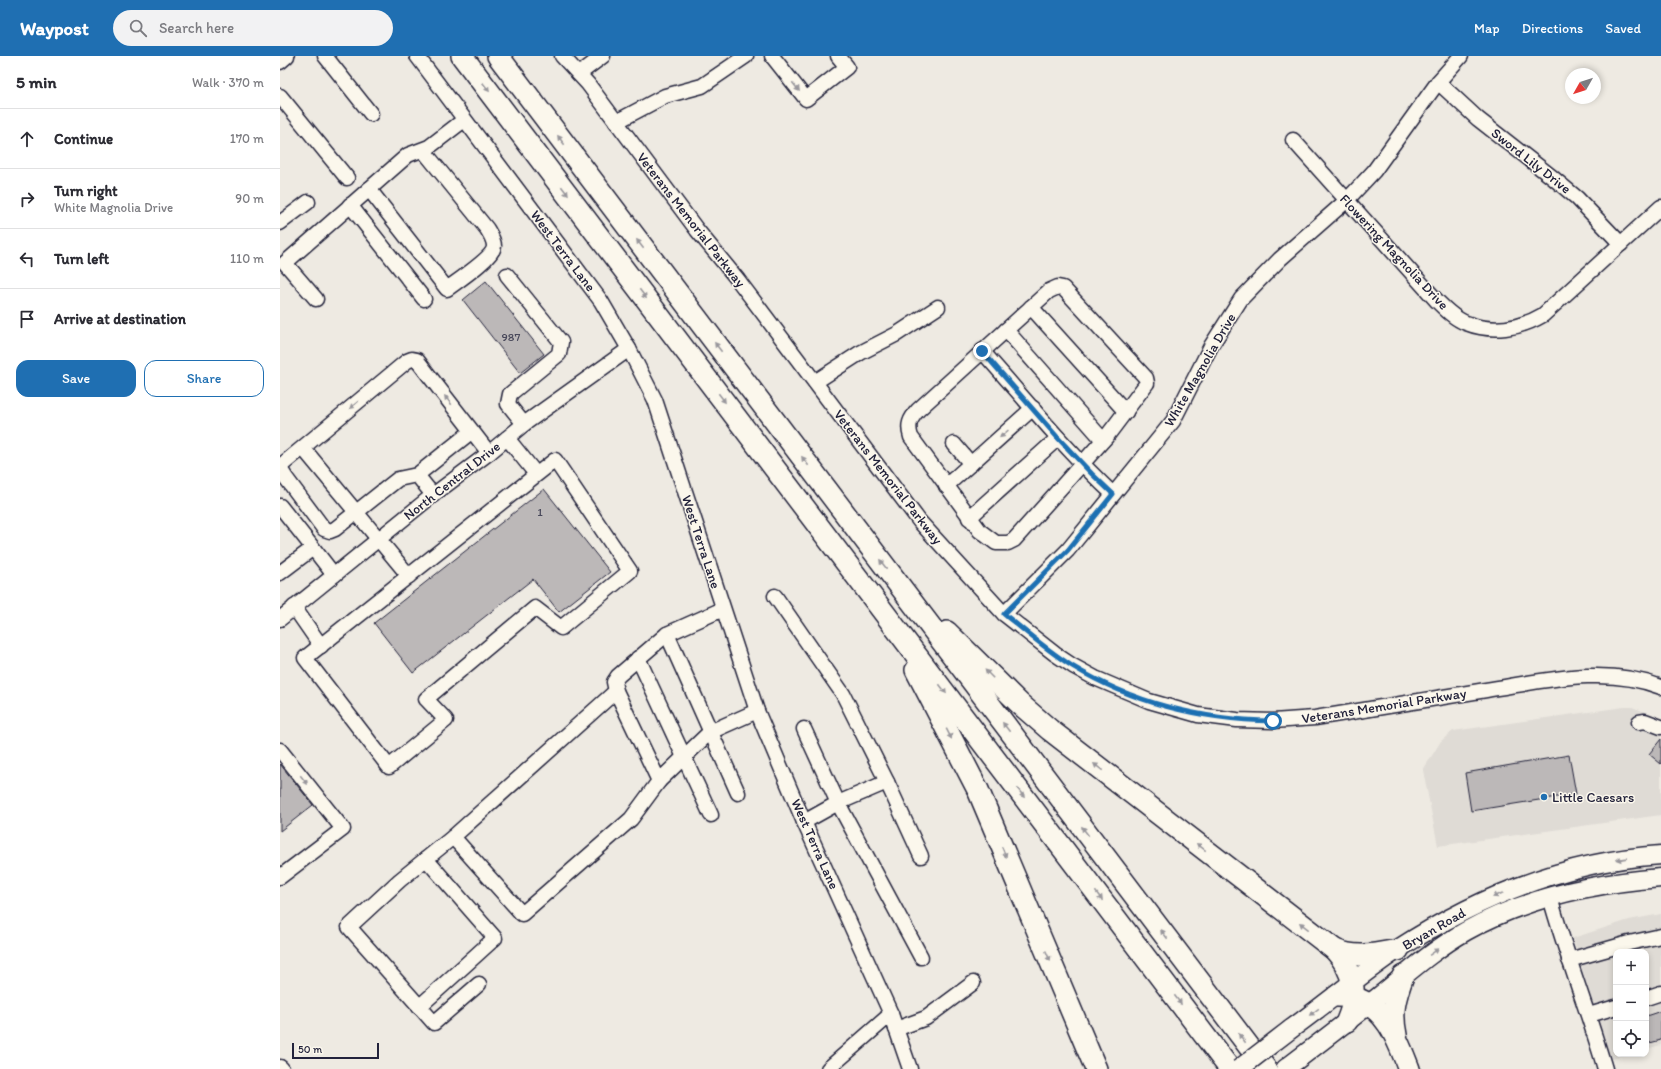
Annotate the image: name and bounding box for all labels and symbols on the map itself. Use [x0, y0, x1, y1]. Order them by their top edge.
north arrow [1565, 68, 1601, 104]
one-way arrow [792, 81, 800, 92]
one-way arrow [482, 82, 490, 92]
street label: Sword Lily Drive [1488, 125, 1574, 198]
one-way arrow [558, 135, 566, 145]
street label: Veterans Memorial Parkway [633, 149, 749, 291]
one-way arrow [560, 185, 569, 196]
street label: Flowering Magnolia Drive [1336, 191, 1452, 314]
street label: West Terra Lane [527, 207, 599, 295]
one-way arrow [636, 238, 644, 249]
one-way arrow [639, 289, 647, 300]
street label: White Magnolia Drive [1161, 310, 1240, 430]
house number: 987 [502, 330, 520, 344]
one-way arrow [714, 342, 723, 353]
route end [973, 342, 991, 360]
one-way arrow [718, 392, 726, 403]
one-way arrow [444, 395, 453, 406]
one-way arrow [349, 400, 360, 409]
street label: Veterans Memorial Parkway [830, 406, 946, 548]
one-way arrow [1000, 429, 1009, 438]
street label: North Central Drive [400, 438, 504, 524]
one-way arrow [800, 455, 809, 466]
street label: West Terra Lane [678, 493, 724, 591]
house number: 1 [537, 505, 543, 519]
one-way arrow [879, 559, 887, 570]
one-way arrow [984, 669, 994, 679]
one-way arrow [938, 683, 947, 694]
street label: Veterans Memorial Parkway [1300, 685, 1468, 727]
route start [1264, 712, 1282, 730]
one-way arrow [1002, 722, 1011, 733]
one-way arrow [946, 729, 952, 740]
one-way arrow [1093, 763, 1104, 771]
one-way arrow [300, 775, 309, 786]
one-way arrow [1017, 787, 1025, 798]
place label: Little Caesars [1552, 789, 1634, 806]
marker: Little Caesars [1539, 792, 1549, 802]
street label: West Terra Lane [787, 796, 843, 892]
one-way arrow [1081, 825, 1089, 836]
one-way arrow [1195, 843, 1206, 851]
one-way arrow [1001, 847, 1007, 858]
one-way arrow [1616, 856, 1628, 862]
one-way arrow [1095, 891, 1104, 902]
one-way arrow [1491, 892, 1503, 898]
street label: Bryan Road [1399, 904, 1469, 954]
one-way arrow [1298, 922, 1309, 930]
one-way arrow [1159, 929, 1168, 940]
one-way arrow [1429, 948, 1439, 956]
one-way arrow [1045, 950, 1051, 961]
one-way arrow [1174, 995, 1182, 1005]
one-way arrow [1309, 1008, 1319, 1016]
one-way arrow [1238, 1032, 1246, 1043]
scale bar [292, 1041, 379, 1060]

